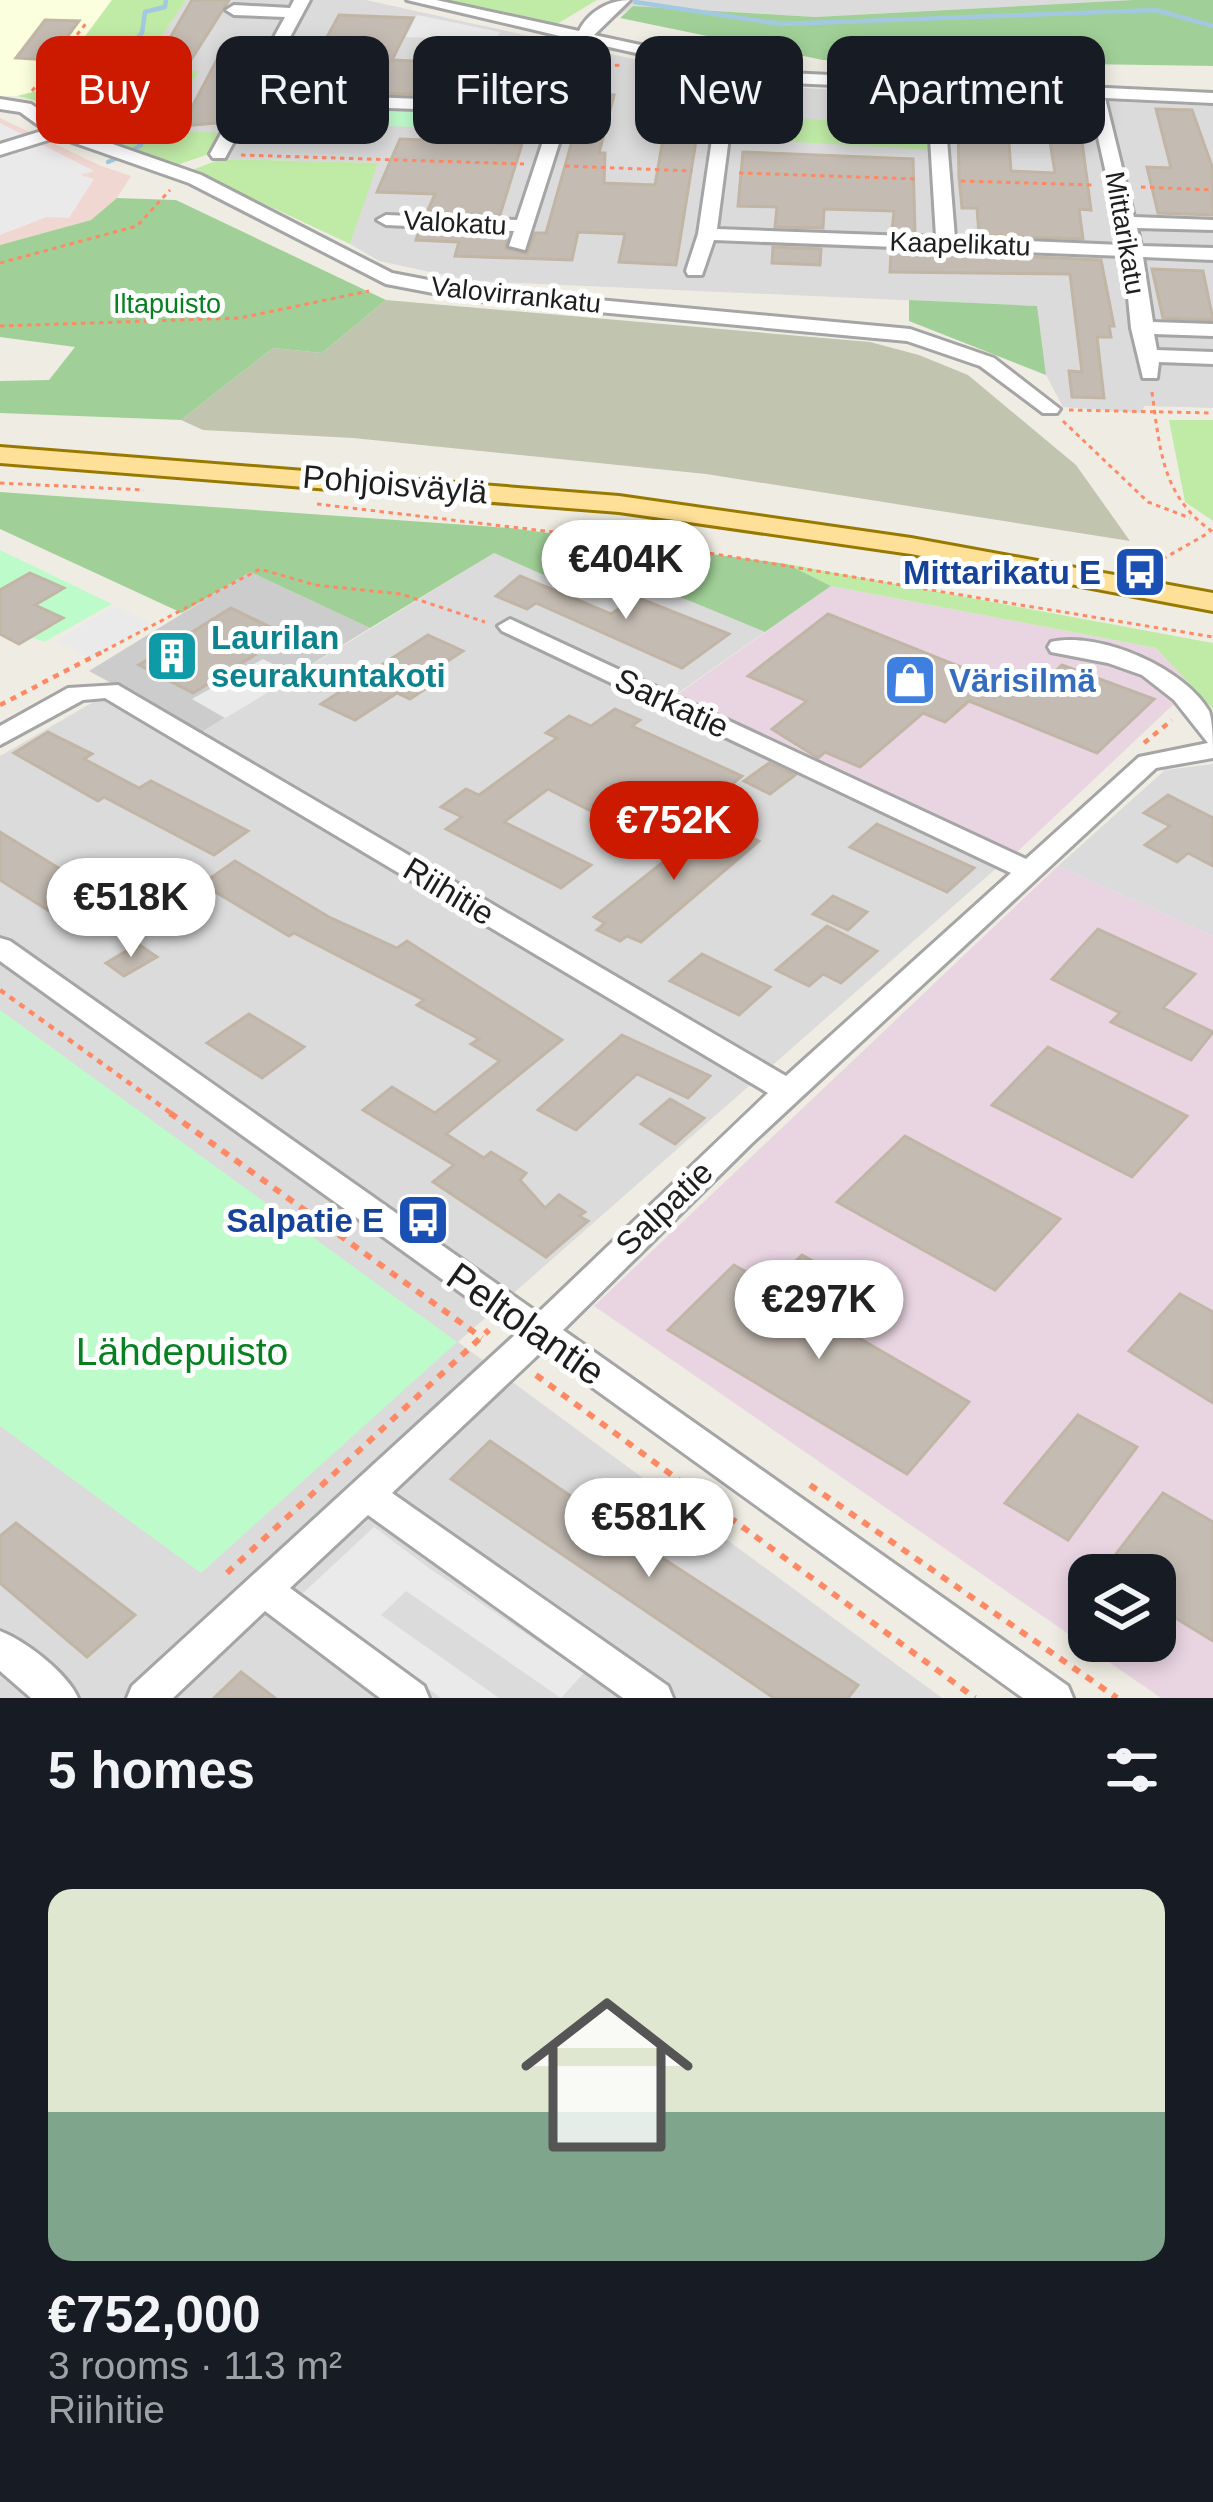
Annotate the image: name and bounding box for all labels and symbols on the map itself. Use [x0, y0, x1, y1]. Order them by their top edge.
street label: Mittarikatu [1099, 169, 1151, 297]
street label: Valokatu [403, 205, 507, 241]
street label: Kaapelikatu [889, 227, 1031, 261]
street label: Valovirrankatu [430, 271, 602, 319]
park label: Iltapuisto [113, 289, 221, 319]
street label: Pohjoisväylä [301, 457, 490, 511]
pin: €404K [542, 520, 710, 622]
bus stop icon: Mittarikatu E [1112, 544, 1168, 600]
place label: Mittarikatu E [903, 554, 1101, 591]
place label: Laurilan seurakuntakoti [211, 619, 446, 694]
building icon: Laurilan seurakuntakoti [144, 628, 200, 684]
shop icon: Värisilmä [882, 652, 938, 708]
street label: Sarkatie [609, 661, 735, 745]
place label: Värisilmä [949, 662, 1096, 699]
pin: €752K [590, 781, 758, 883]
street label: Riihitie [397, 850, 501, 932]
pin: €518K [47, 858, 215, 960]
street label: Salpatie [608, 1153, 720, 1263]
bus stop icon: Salpatie E [395, 1192, 451, 1248]
place label: Salpatie E [226, 1202, 384, 1239]
street label: Peltolantie [439, 1254, 613, 1394]
pin: €297K [735, 1260, 903, 1362]
park label: Lähdepuisto [76, 1330, 288, 1373]
pin: €581K [565, 1478, 733, 1580]

